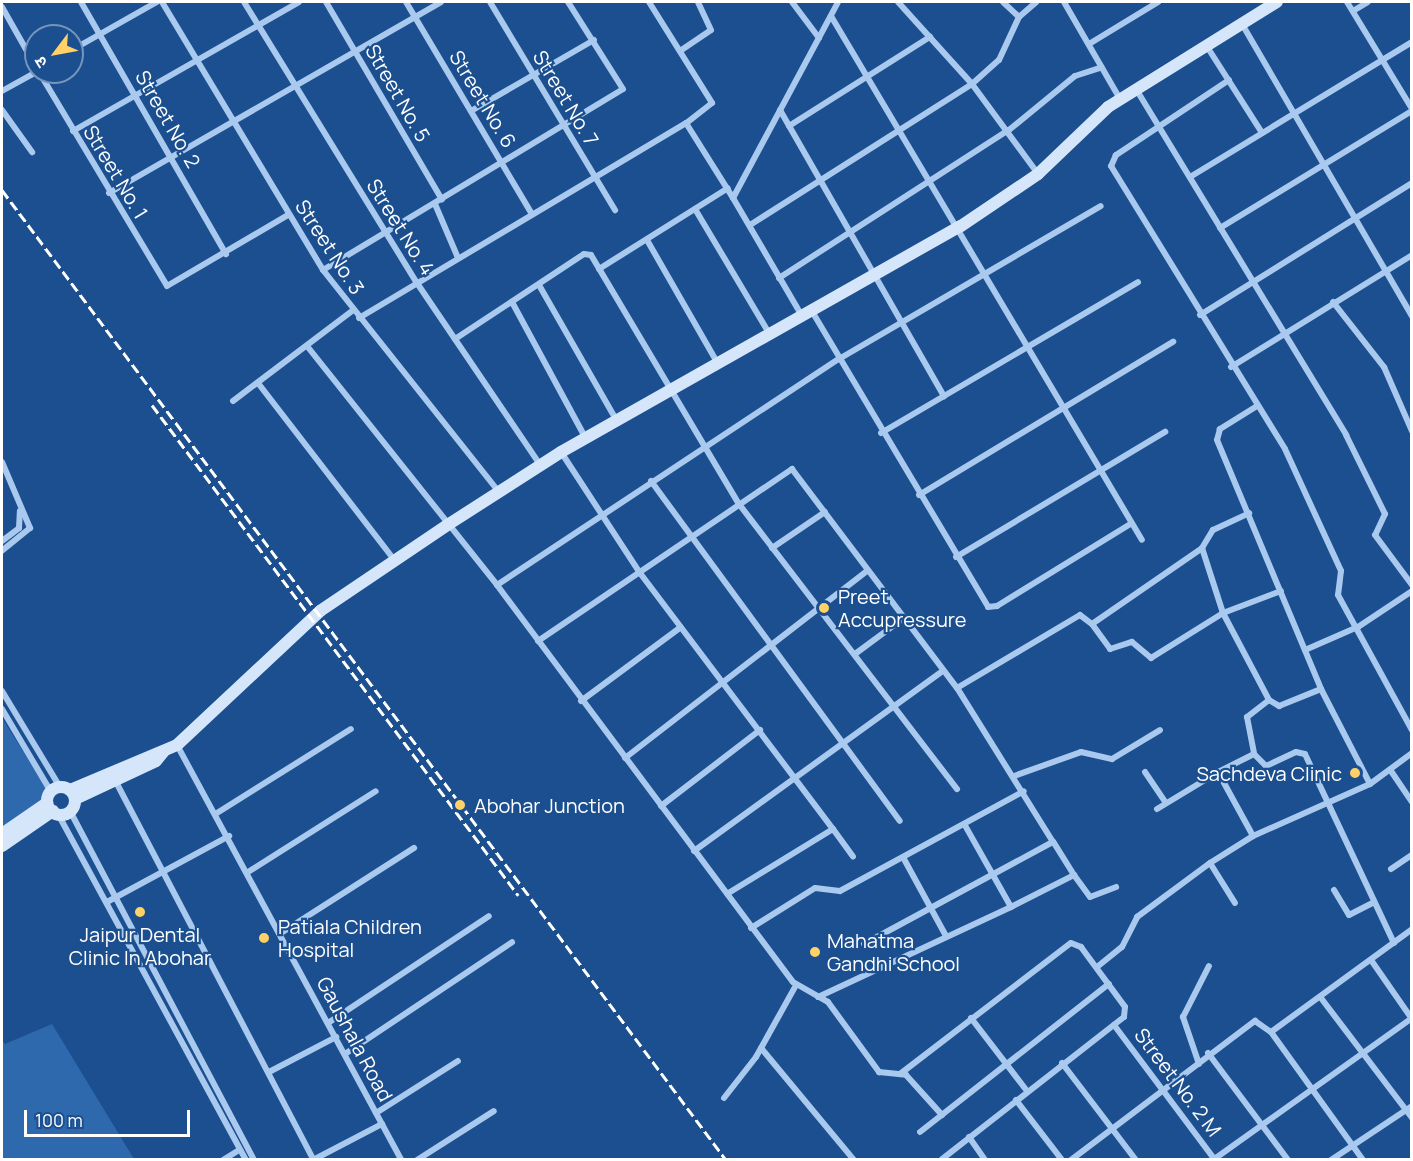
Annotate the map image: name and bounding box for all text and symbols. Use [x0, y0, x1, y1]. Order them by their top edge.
north arrow [24, 24, 84, 84]
street label: Street No. 5 [360, 40, 436, 146]
street label: Street No. 6 [445, 46, 521, 152]
street label: Street No. 7 [528, 46, 604, 150]
text: उ [29, 53, 52, 72]
street label: Street No. 2 [131, 66, 205, 172]
street label: Street No. 1 [79, 121, 153, 223]
street label: Street No. 4 [362, 175, 440, 279]
street label: Street No. 3 [291, 195, 369, 299]
place label: Preet Accupressure [838, 584, 967, 631]
marker: Preet Accupressure [815, 599, 833, 617]
place label: Sachdeva Clinic [1197, 761, 1342, 785]
marker: Sachdeva Clinic [1346, 764, 1364, 782]
place label: Abohar Junction [474, 793, 625, 817]
marker: Abohar Junction [451, 796, 469, 814]
marker: Jaipur Dental Clinic In Abohar [131, 903, 149, 921]
place label: Patiala Children Hospital [278, 915, 422, 962]
place label: Jaipur Dental Clinic In Abohar [69, 923, 211, 970]
place label: Mahatma Gandhi School [827, 928, 960, 975]
marker: Patiala Children Hospital [255, 929, 273, 947]
marker: Mahatma Gandhi School [808, 945, 822, 959]
street label: Gaushala Road [312, 973, 398, 1105]
street label: Street No. 2 M [1130, 1023, 1226, 1141]
scale bar [27, 1098, 194, 1136]
text: 100 m [35, 1108, 83, 1132]

